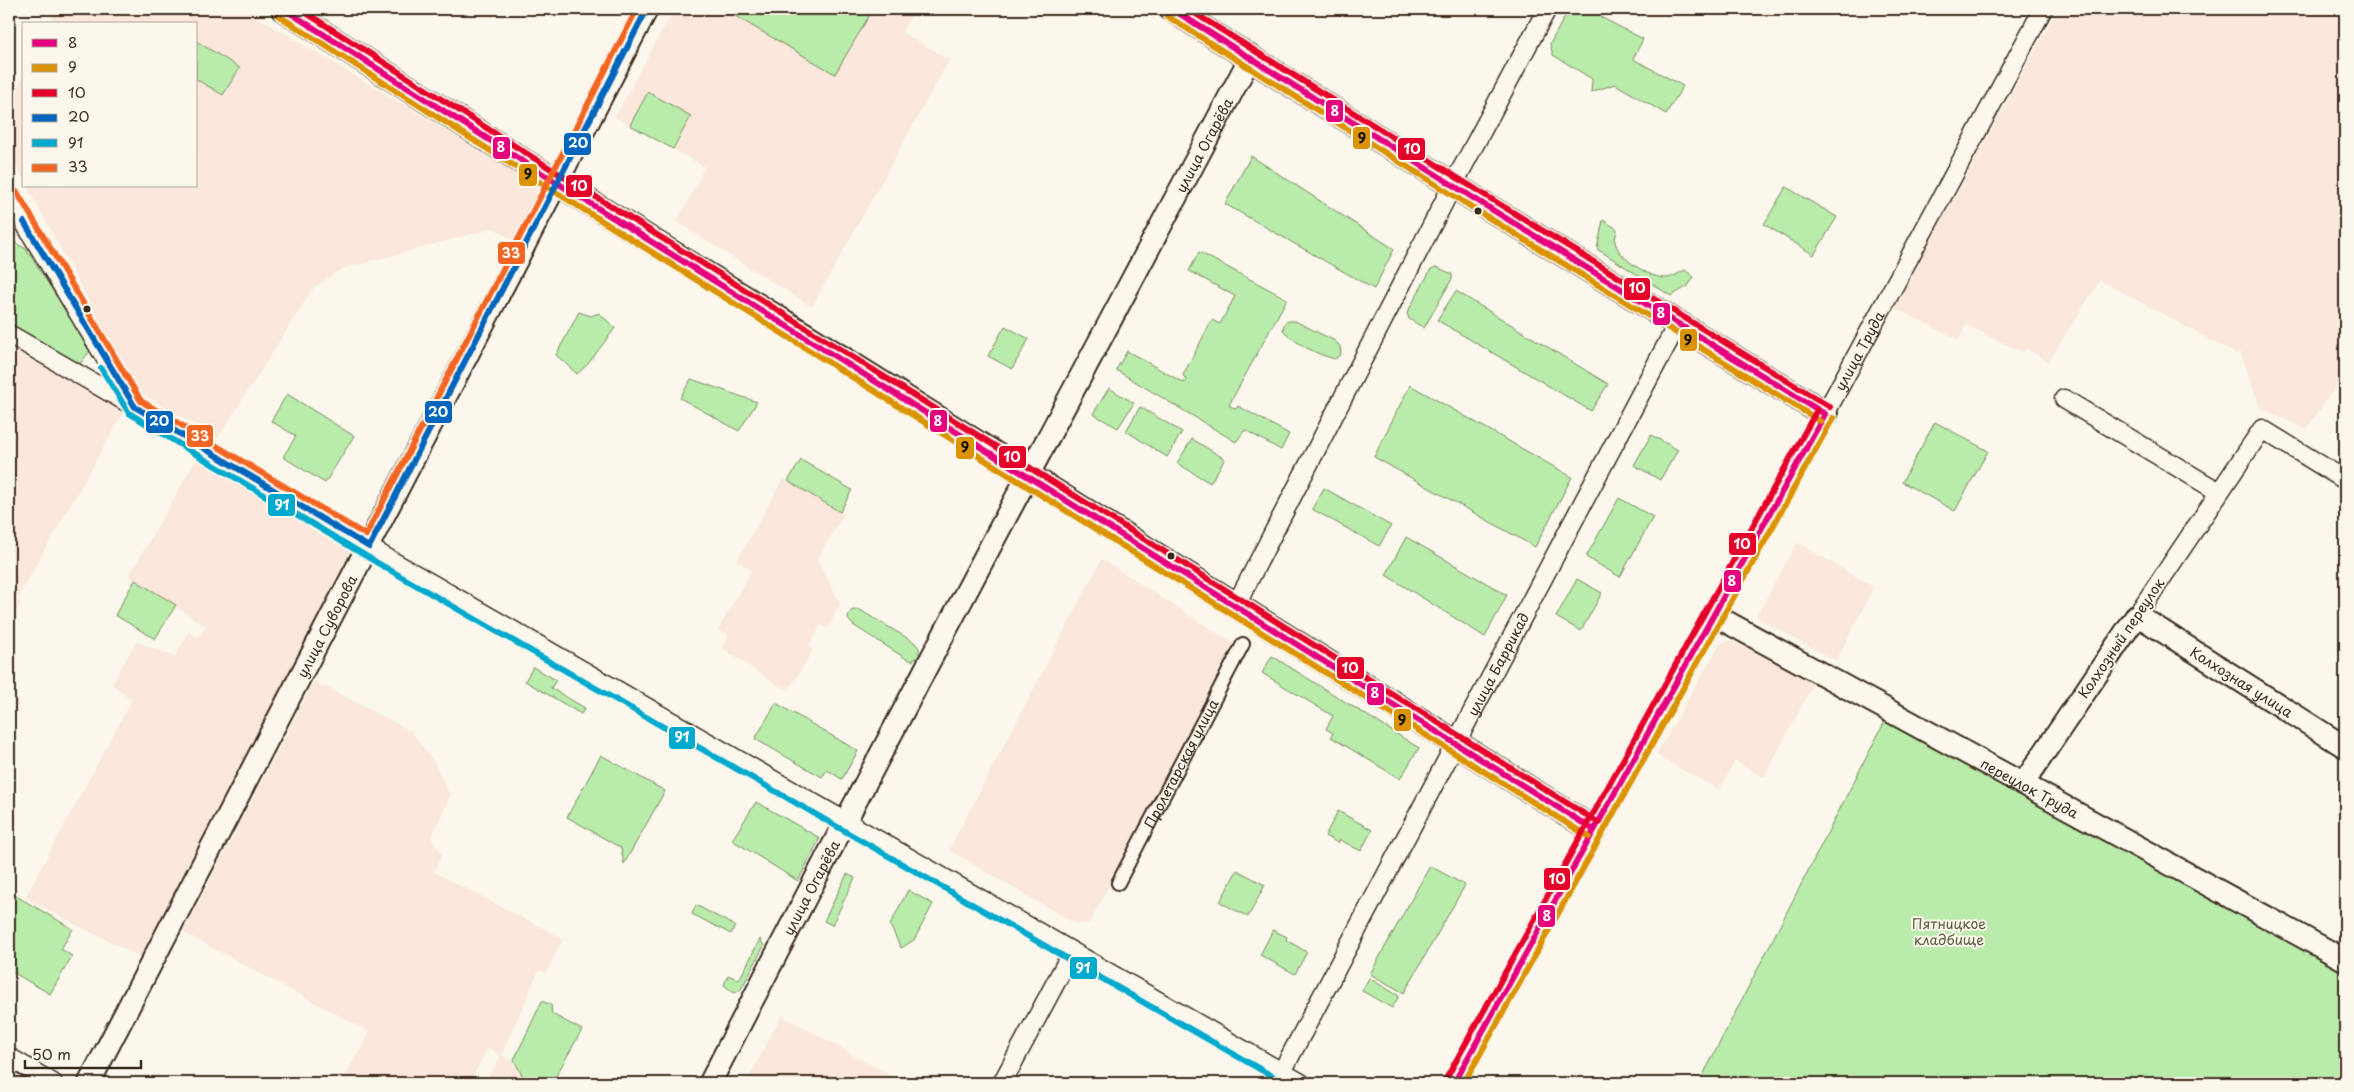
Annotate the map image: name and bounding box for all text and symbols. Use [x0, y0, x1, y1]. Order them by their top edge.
legend [22, 22, 198, 188]
text: 8 [68, 30, 77, 53]
text: 9 [68, 54, 77, 77]
text: 10 [68, 80, 86, 103]
street label: улица Огарёва [1170, 94, 1238, 196]
line badge: 8 [1325, 99, 1344, 123]
text: 8 [1331, 100, 1340, 121]
text: 20 [68, 104, 89, 127]
line badge: 9 [1352, 126, 1371, 150]
text: 9 [1358, 127, 1366, 148]
text: 91 [68, 130, 84, 153]
line badge: 20 [563, 132, 592, 156]
text: 20 [568, 132, 588, 153]
line badge: 8 [492, 136, 511, 160]
text: 8 [497, 136, 506, 157]
line badge: 10 [1397, 137, 1426, 161]
text: 10 [1403, 138, 1421, 159]
text: 33 [68, 154, 88, 177]
line badge: 9 [518, 163, 538, 187]
text: 9 [524, 163, 532, 184]
line badge: 10 [565, 174, 593, 198]
text: 10 [570, 175, 588, 196]
unlabelled marker [1473, 206, 1483, 216]
line badge: 33 [497, 241, 526, 265]
text: 33 [502, 242, 520, 263]
line badge: 10 [1623, 277, 1651, 301]
text: 10 [1628, 277, 1646, 298]
line badge: 8 [1652, 302, 1671, 326]
text: 8 [1657, 302, 1666, 323]
unlabelled marker [82, 304, 92, 314]
street label: улица Труда [1829, 307, 1889, 394]
line badge: 9 [1679, 328, 1698, 352]
text: 9 [1684, 329, 1692, 350]
line badge: 20 [424, 400, 453, 424]
text: 20 [428, 401, 448, 422]
line badge: 8 [929, 409, 948, 433]
line badge: 20 [145, 410, 174, 434]
text: 20 [149, 410, 169, 431]
text: 8 [934, 410, 943, 431]
line badge: 33 [186, 424, 214, 448]
text: 33 [191, 425, 209, 446]
line badge: 9 [955, 436, 975, 460]
text: 9 [961, 436, 969, 457]
line badge: 10 [998, 445, 1027, 469]
text: 10 [1003, 446, 1021, 467]
line badge: 91 [267, 493, 296, 517]
text: 91 [274, 494, 290, 515]
line badge: 10 [1728, 532, 1757, 556]
text: 10 [1733, 533, 1751, 554]
unlabelled marker [1166, 551, 1176, 561]
line badge: 8 [1723, 569, 1742, 593]
text: 8 [1728, 570, 1737, 591]
street label: улица Суворова [291, 571, 362, 681]
street label: Колхозный переулок [2073, 573, 2170, 702]
street label: улица Баррикад [1462, 609, 1534, 719]
street label: Колхозная улица [2186, 641, 2297, 722]
line badge: 10 [1336, 656, 1365, 680]
text: 10 [1341, 657, 1359, 678]
line badge: 8 [1366, 682, 1385, 706]
text: 8 [1371, 682, 1380, 703]
street label: Пролетарская улица [1138, 695, 1223, 832]
line badge: 9 [1393, 708, 1412, 732]
text: 9 [1398, 709, 1406, 730]
line badge: 91 [668, 726, 696, 750]
text: 91 [674, 726, 690, 747]
street label: переулок Труда [1977, 752, 2083, 823]
street label: улица Огарёва [777, 836, 845, 939]
line badge: 10 [1543, 867, 1571, 891]
text: 10 [1548, 868, 1566, 889]
line badge: 8 [1537, 904, 1556, 928]
text: 8 [1543, 905, 1552, 926]
park label: Пятницкое кладбище [1912, 913, 1986, 950]
line badge: 91 [1069, 956, 1098, 980]
text: 91 [1075, 957, 1091, 978]
scale bar [25, 1037, 141, 1069]
text: 50 m [32, 1042, 71, 1065]

